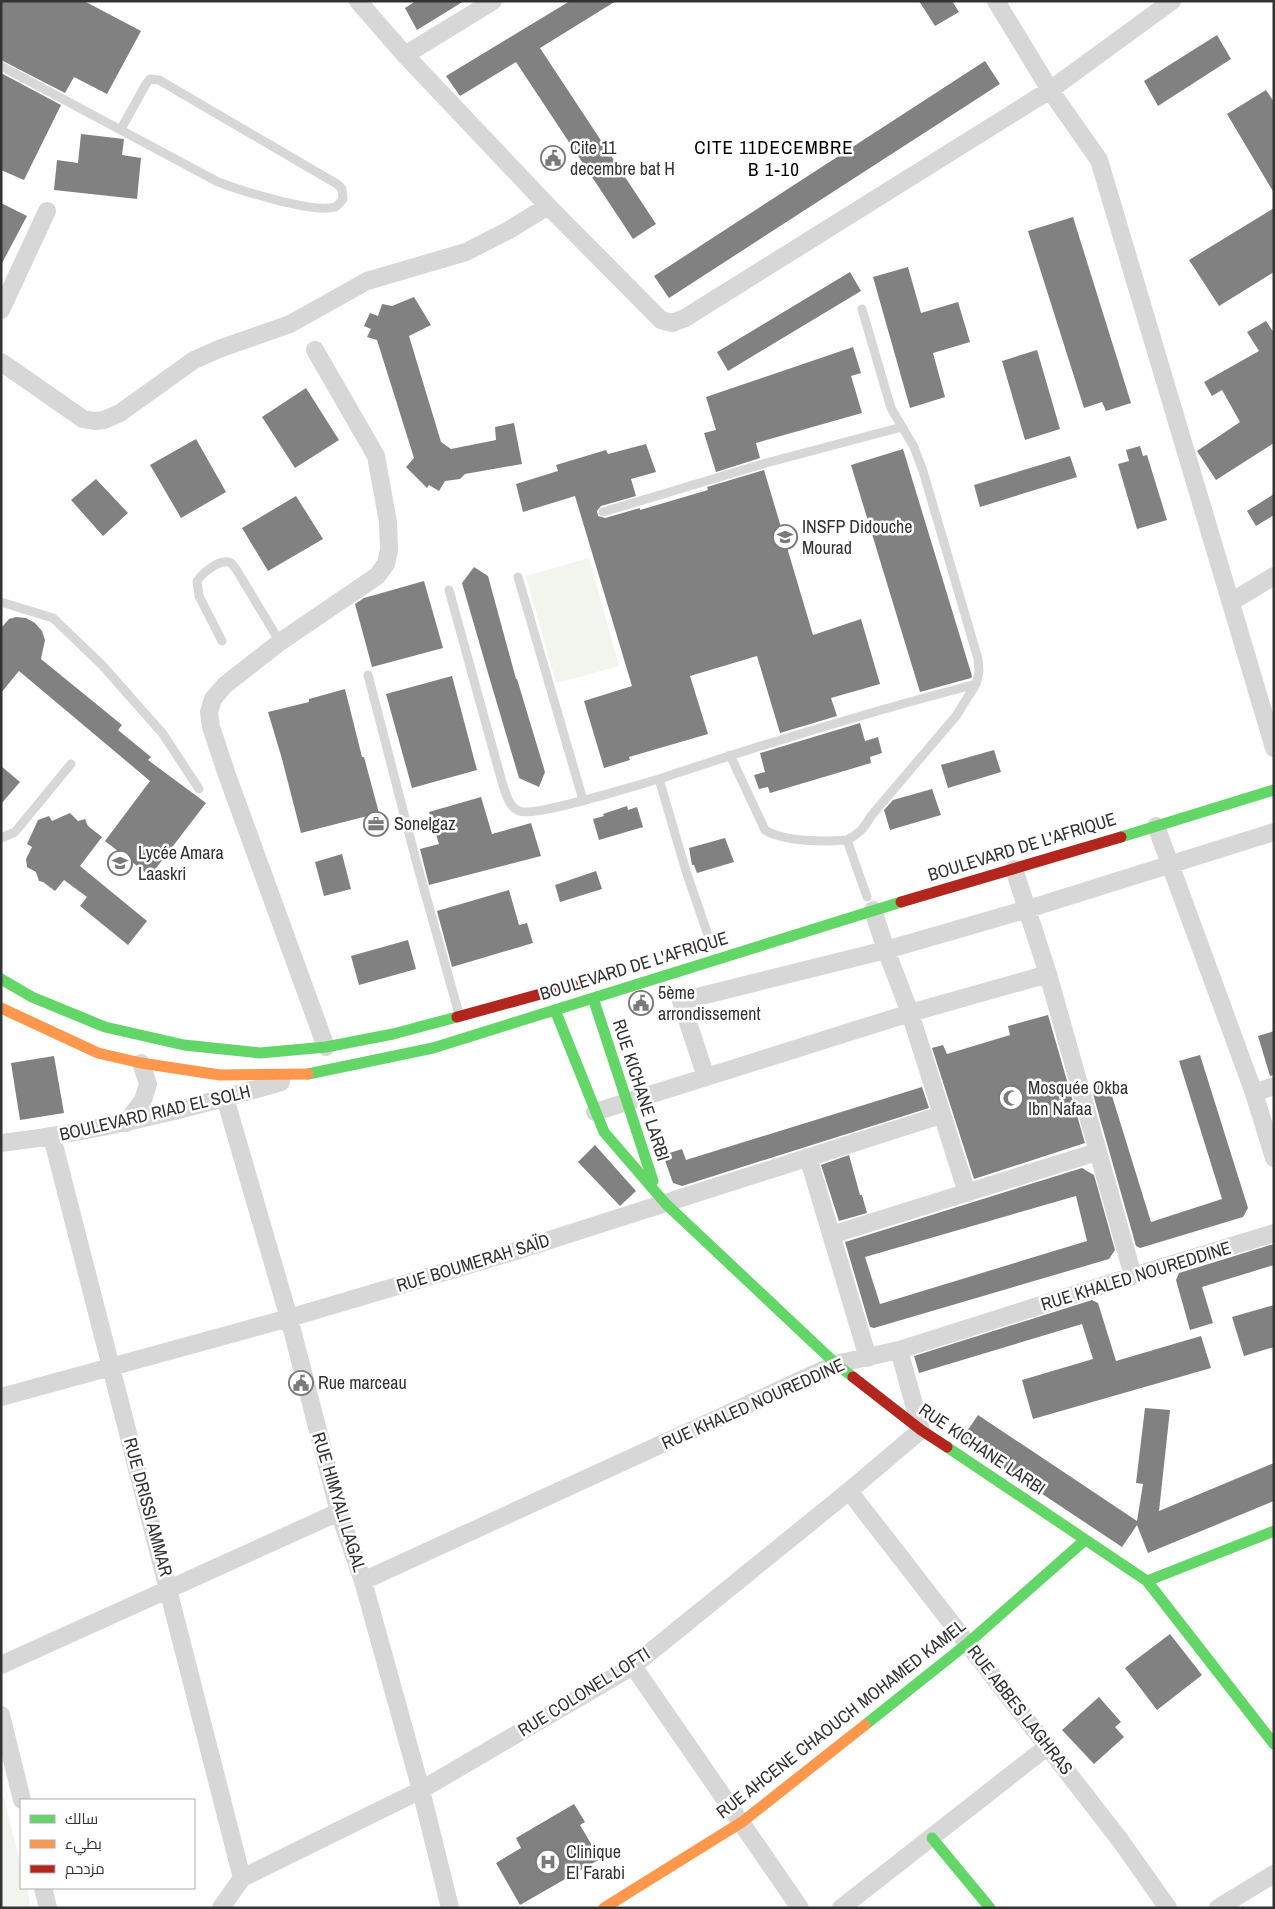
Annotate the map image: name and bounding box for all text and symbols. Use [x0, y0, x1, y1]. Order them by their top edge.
district label: CITE 11DECEMBRE B 1-10 [694, 134, 854, 182]
place label: Cite 11 decembre bat H [570, 135, 675, 181]
public building icon: Cite 11 decembre bat H [540, 145, 566, 171]
place label: INSFP Didouche Mourad [802, 514, 913, 560]
school or university icon: INSFP Didouche Mourad [772, 524, 798, 550]
street label: BOULEVARD DE L'AFRIQUE [925, 806, 1119, 887]
office icon: Sonelgaz [363, 811, 389, 837]
place label: Sonelgaz [394, 811, 456, 836]
place label: Lycée Amara Laaskri [138, 840, 224, 886]
school or university icon: Lycée Amara Laaskri [107, 850, 133, 876]
street label: BOULEVARD DE L'AFRIQUE [537, 925, 731, 1006]
place label: 5ème arrondissement [658, 980, 761, 1026]
public building icon: 5ème arrondissement [628, 990, 654, 1016]
street label: RUE KICHANE LARBI [607, 1016, 676, 1164]
place label: Mosquée Okba Ibn Nafaa [1028, 1075, 1128, 1121]
street label: BOULEVARD RIAD EL SOLH [57, 1078, 253, 1147]
mosque icon: Mosquée Okba Ibn Nafaa [998, 1085, 1024, 1111]
street label: RUE BOUMERAH SAÏD [393, 1227, 553, 1298]
street label: RUE KHALED NOUREDDINE [1038, 1235, 1234, 1316]
street label: RUE KHALED NOUREDDINE [657, 1352, 848, 1455]
public building icon: Rue marceau [288, 1370, 314, 1396]
place label: Rue marceau [318, 1370, 407, 1395]
street label: RUE KICHANE LARBI [914, 1397, 1050, 1500]
street label: RUE HIMYALI LAGAL [306, 1429, 373, 1575]
street label: RUE DRISSI AMMAR [118, 1435, 179, 1579]
street label: RUE AHCENE CHAOUCH MOHAMED KAMEL [711, 1613, 971, 1824]
street label: RUE ABBES LAGHRAS [962, 1640, 1079, 1780]
street label: RUE COLONEL LOFTI [513, 1641, 654, 1742]
legend [20, 1799, 195, 1889]
text: سالك [65, 1808, 98, 1829]
text: بطيء [65, 1833, 102, 1856]
place label: Clinique El Farabi [566, 1839, 625, 1885]
hospital icon: Clinique El Farabi [535, 1849, 561, 1875]
text: مزدحم [65, 1858, 105, 1879]

